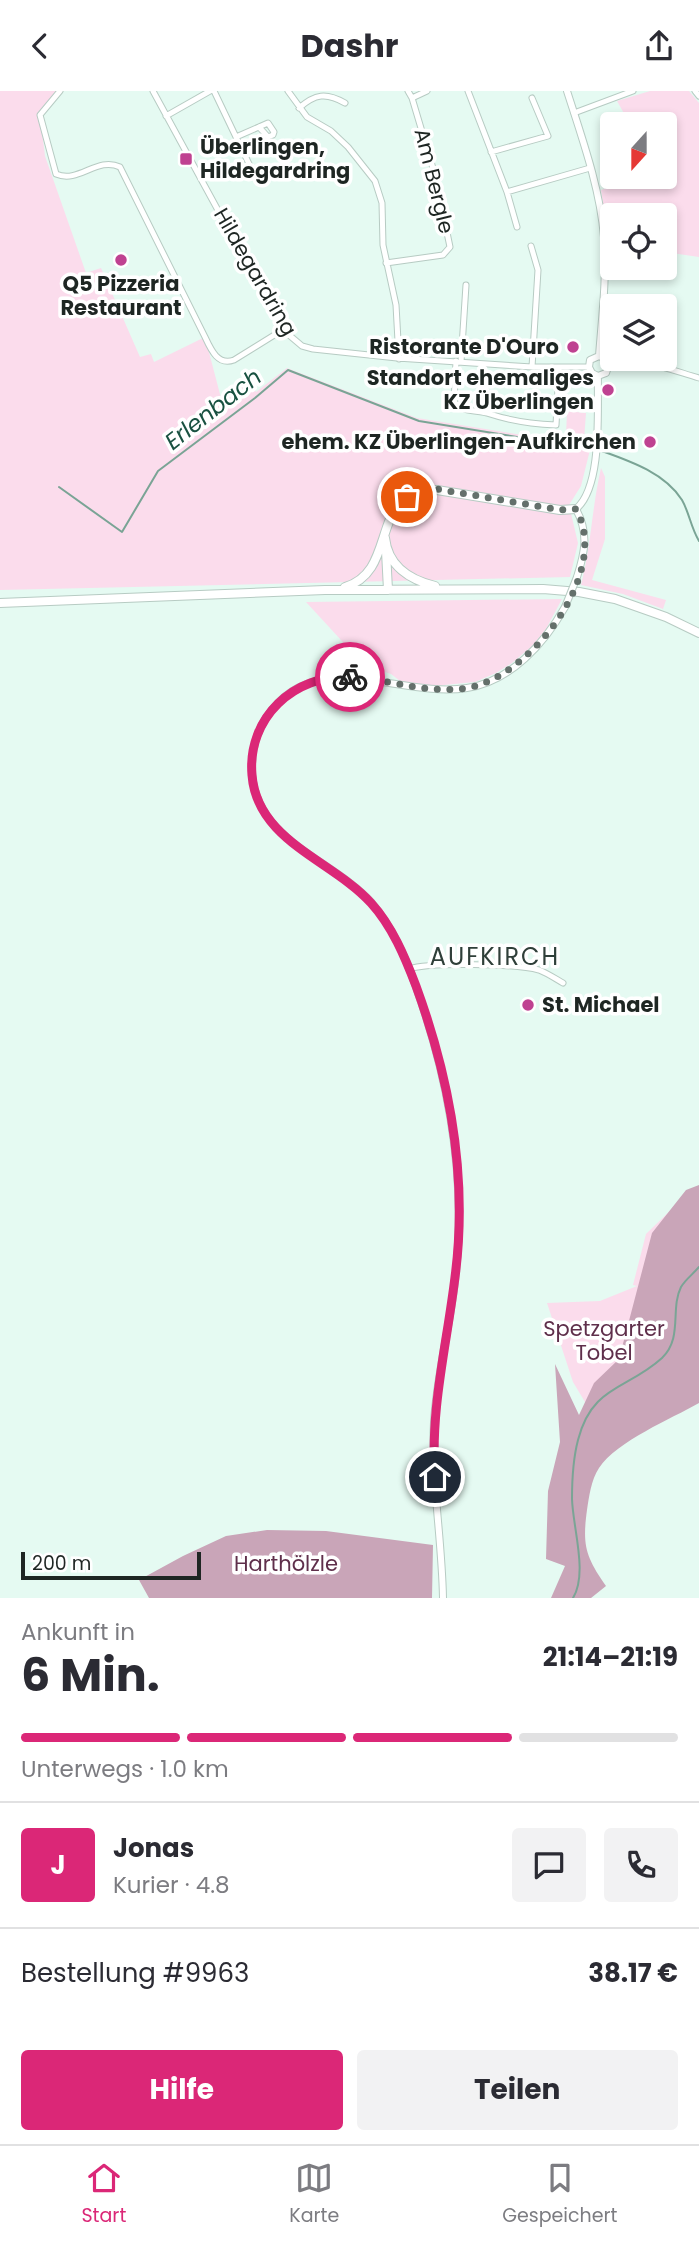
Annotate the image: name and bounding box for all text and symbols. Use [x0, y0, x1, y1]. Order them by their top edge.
text: Dashr [300, 23, 399, 68]
icon: back [21, 27, 59, 65]
icon: share [640, 27, 678, 65]
north arrow [600, 112, 677, 189]
map controls [600, 112, 677, 371]
street label: Am Bergle [407, 125, 462, 237]
place label: Überlingen, Hildegardring [200, 132, 350, 185]
marker: Überlingen, Hildegardring [178, 151, 194, 167]
street label: Hildegardring [207, 203, 304, 341]
button: locate [600, 203, 677, 280]
marker: Q5 Pizzeria Restaurant [113, 252, 129, 268]
place label: Q5 Pizzeria Restaurant [60, 269, 182, 322]
button: layers [600, 294, 677, 371]
place label: Ristorante D'Ouro [369, 332, 559, 361]
marker: Ristorante D'Ouro [565, 339, 581, 355]
water label: Erlenbach [158, 361, 268, 457]
place label: Standort ehemaliges KZ Überlingen [367, 363, 594, 416]
marker: Standort ehemaliges KZ Überlingen [600, 382, 616, 398]
place label: ehem. KZ Überlingen-Aufkirchen [281, 427, 636, 456]
marker: ehem. KZ Überlingen-Aufkirchen [642, 434, 658, 450]
pin [377, 467, 437, 527]
icon: bag [388, 478, 426, 516]
courier [315, 642, 385, 712]
icon: bike [331, 658, 369, 696]
district label: AUFKIRCH [430, 940, 560, 973]
place label: St. Michael [542, 990, 660, 1019]
marker: St. Michael [520, 997, 536, 1013]
park label: Spetzgarter Tobel [543, 1314, 665, 1367]
pin [405, 1447, 465, 1507]
icon: home [416, 1458, 454, 1496]
scale bar [21, 1549, 201, 1581]
park label: Harthölzle [234, 1549, 338, 1578]
text: 200 m [32, 1550, 91, 1577]
text: Ankunft in [21, 1616, 135, 1648]
text: 21:14–21:19 [543, 1639, 678, 1675]
text: 6 Min. [21, 1643, 160, 1707]
text: Unterwegs · 1.0 km [21, 1753, 229, 1785]
button: chat [512, 1828, 586, 1902]
button: phone [604, 1828, 678, 1902]
text: Jonas [113, 1830, 194, 1866]
text: J [50, 1847, 66, 1883]
text: Kurier · 4.8 [113, 1869, 230, 1901]
text: Bestellung #9963 [21, 1955, 249, 1991]
text: 38.17 € [588, 1955, 678, 1991]
button: Hilfe [21, 2050, 343, 2130]
button: Teilen [357, 2050, 678, 2130]
tab: Start [81, 2159, 126, 2230]
tab: Karte [289, 2159, 339, 2230]
tab: Gespeichert [502, 2159, 618, 2230]

